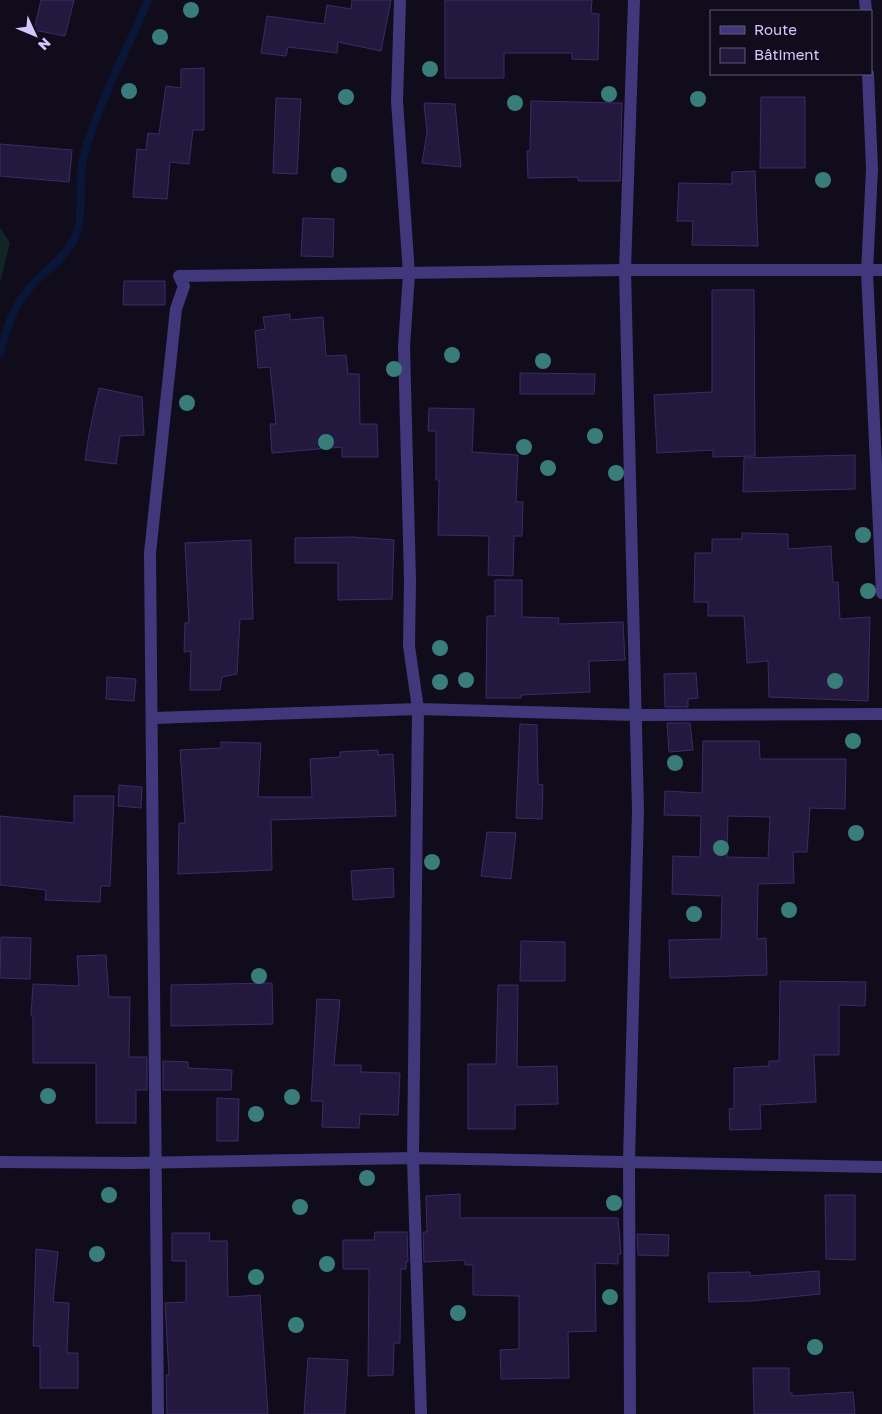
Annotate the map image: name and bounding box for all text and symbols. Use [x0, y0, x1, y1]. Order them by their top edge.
north arrow [10, 10, 60, 60]
legend [710, 10, 872, 75]
text: Route [754, 20, 797, 38]
text: N [35, 35, 55, 54]
text: Bâtiment [754, 45, 819, 63]

